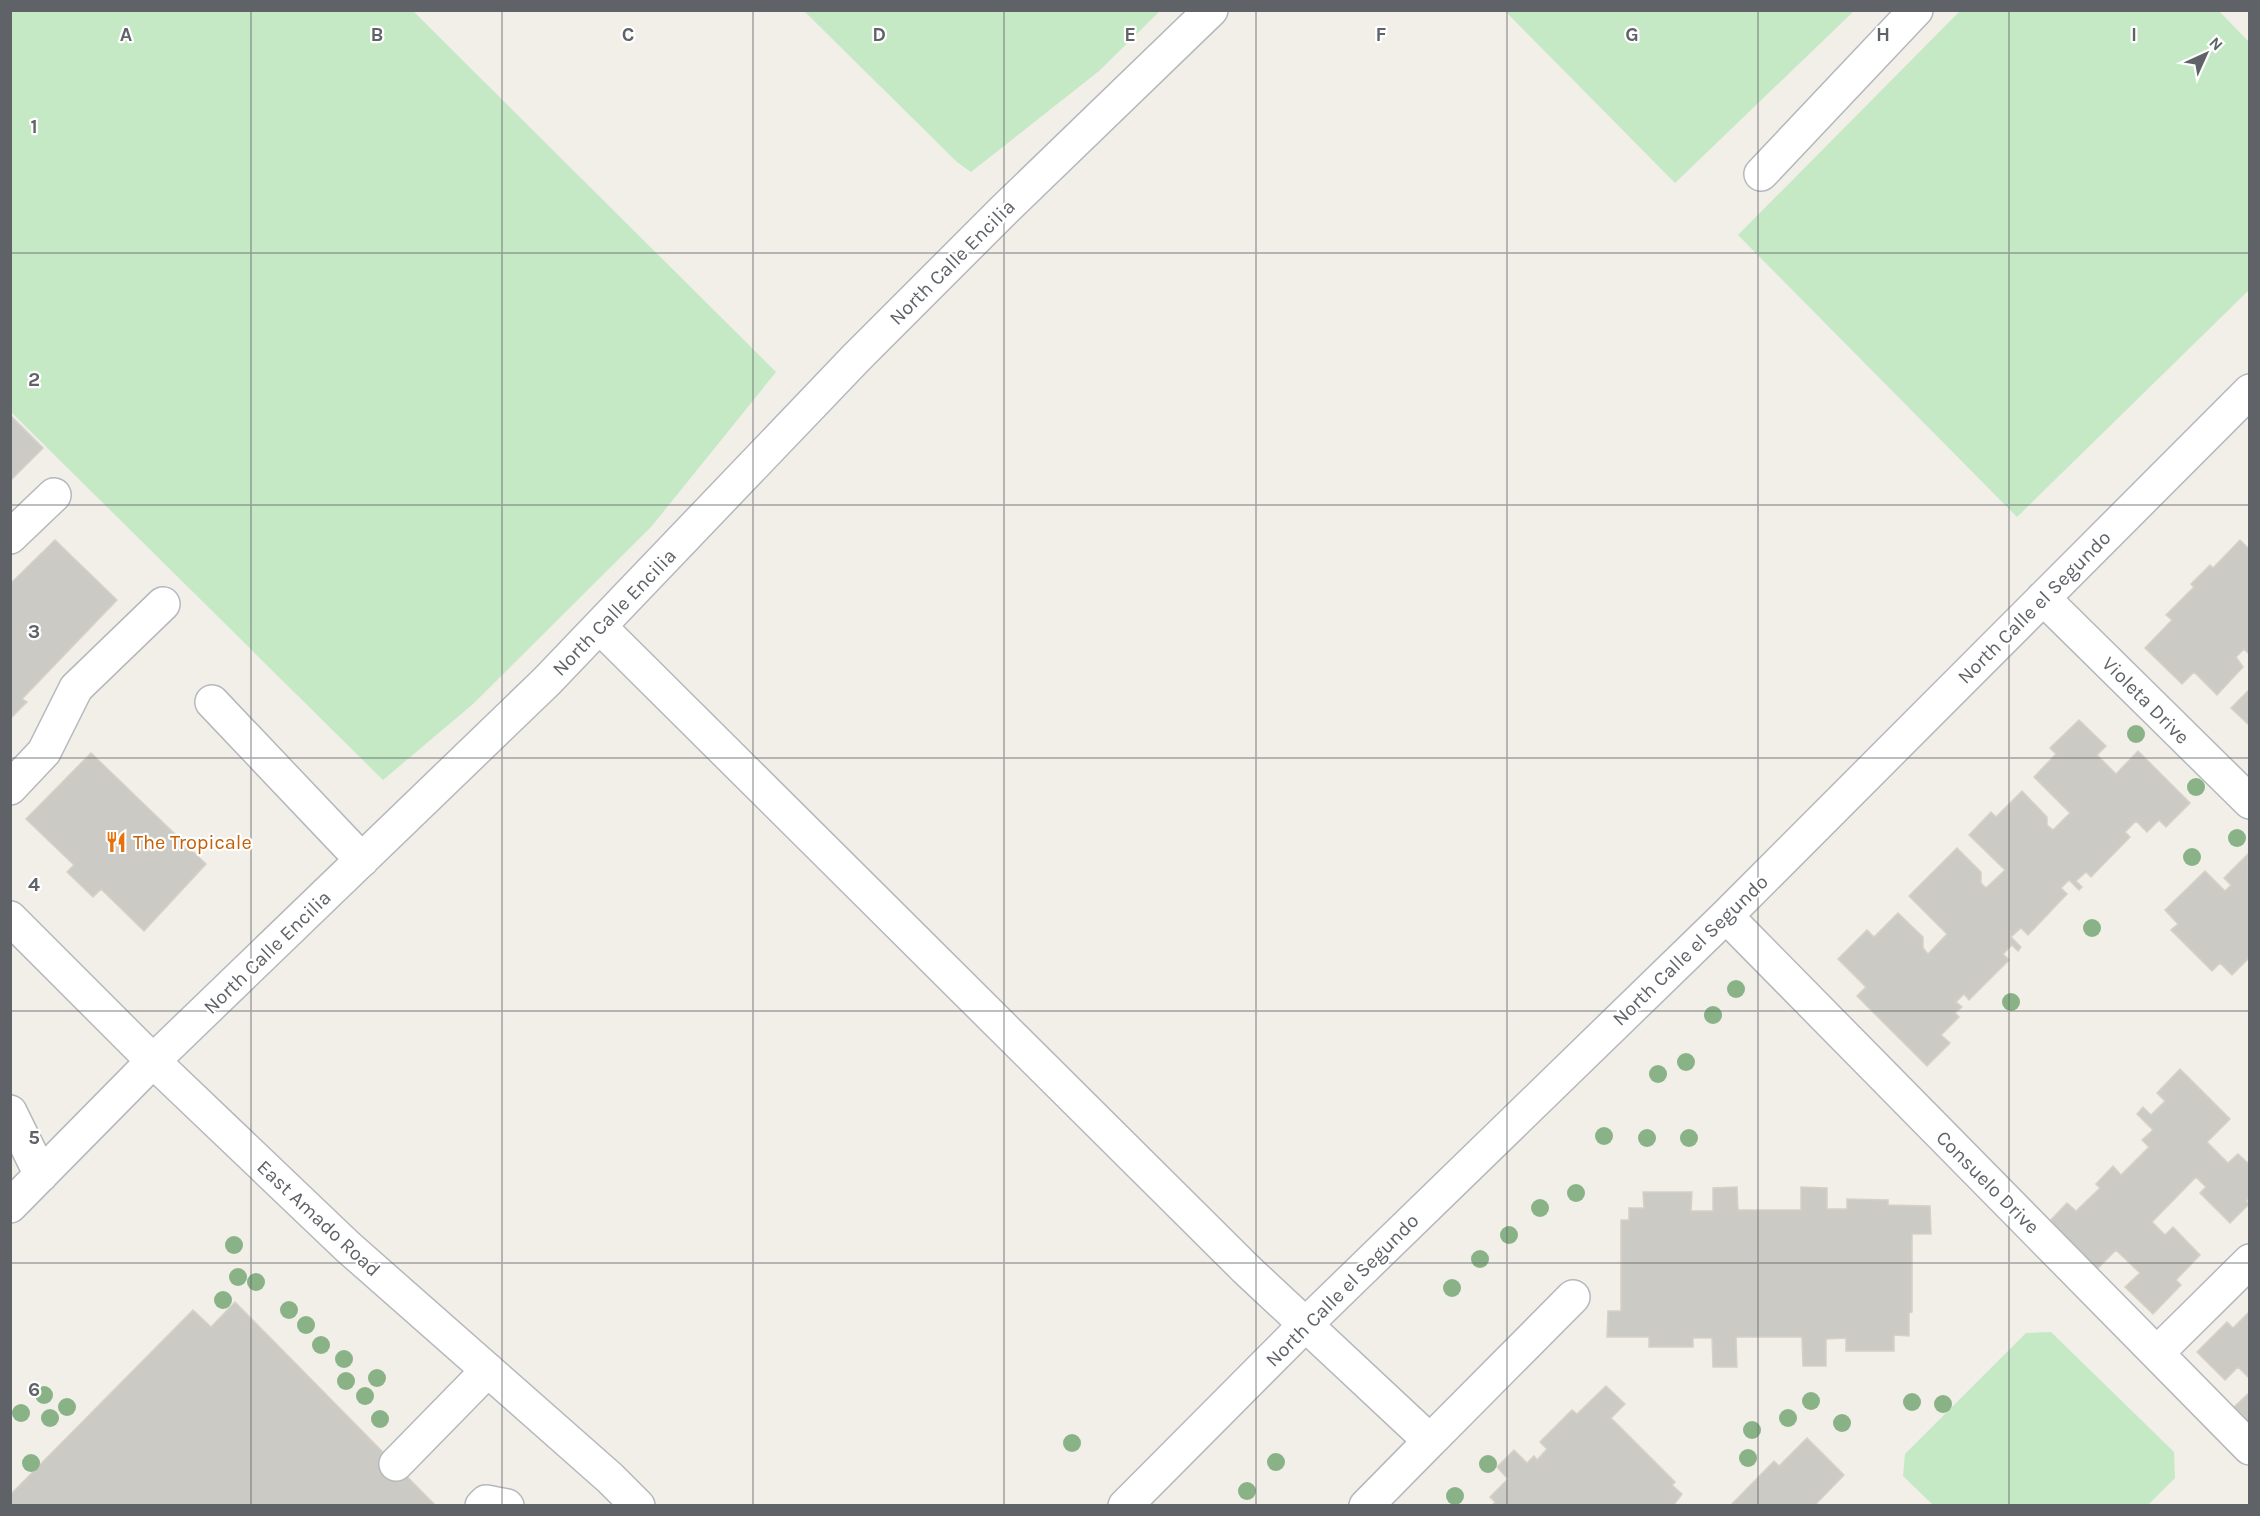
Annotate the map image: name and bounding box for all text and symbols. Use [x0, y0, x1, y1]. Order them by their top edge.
text: A [120, 23, 133, 46]
text: B [371, 23, 383, 46]
text: C [622, 23, 634, 46]
text: D [872, 23, 886, 46]
text: E [1124, 23, 1136, 46]
text: F [1376, 23, 1387, 46]
text: G [1625, 23, 1639, 46]
text: H [1876, 23, 1890, 46]
text: I [2131, 23, 2137, 46]
north arrow [2176, 24, 2236, 84]
text: N [2205, 33, 2227, 55]
text: 1 [30, 115, 38, 138]
street label: North Calle Encilia [885, 195, 1020, 330]
text: 2 [28, 368, 40, 391]
street label: North Calle el Segundo [1953, 526, 2116, 689]
street label: North Calle Encilia [548, 544, 681, 681]
text: 3 [28, 620, 40, 643]
street label: Violeta Drive [2097, 652, 2194, 749]
restaurant icon: The Tropicale [104, 830, 128, 854]
place label: The Tropicale [133, 831, 252, 854]
street label: North Calle el Segundo [1608, 870, 1773, 1030]
text: 4 [28, 873, 40, 896]
street label: North Calle Encilia [199, 886, 336, 1019]
text: 5 [28, 1126, 40, 1149]
street label: Consuelo Drive [1931, 1126, 2044, 1239]
street label: East Amado Road [252, 1155, 385, 1281]
street label: North Calle el Segundo [1261, 1209, 1424, 1372]
text: 6 [28, 1378, 40, 1401]

